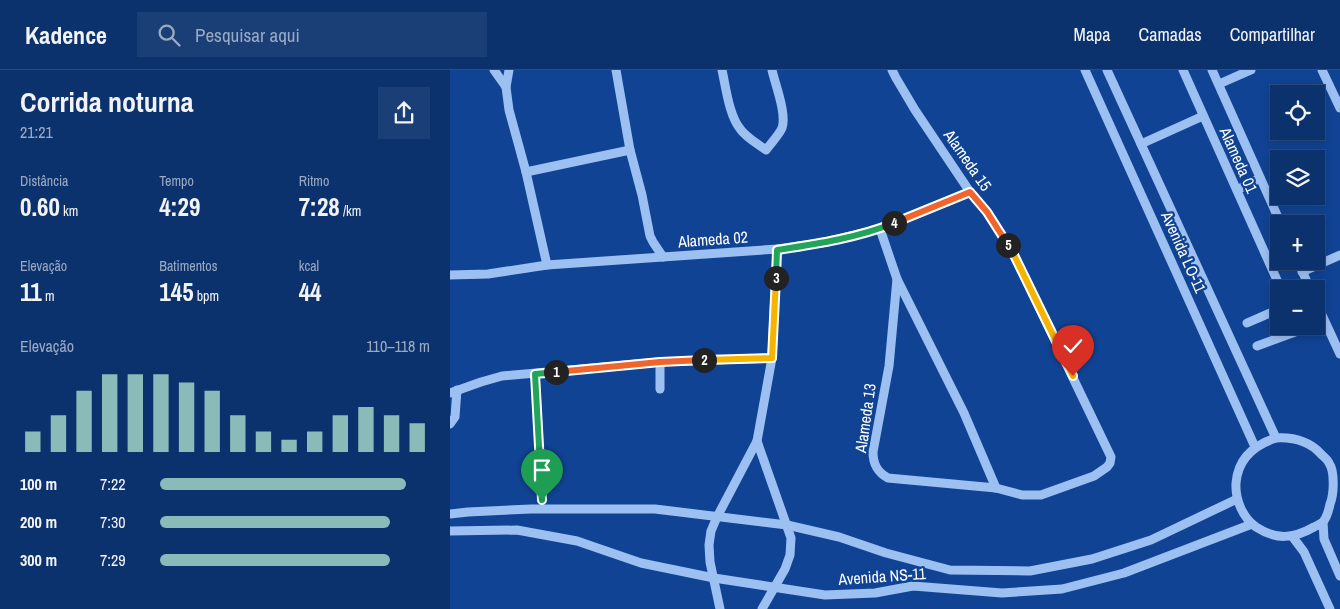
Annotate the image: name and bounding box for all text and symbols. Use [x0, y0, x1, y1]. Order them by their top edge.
search box [137, 12, 487, 57]
text: Kadence [25, 19, 107, 51]
icon: search [155, 21, 183, 49]
text: Pesquisar aqui [195, 22, 300, 48]
text: Mapa [1074, 22, 1111, 47]
text: Camadas [1139, 22, 1202, 47]
text: Compartilhar [1230, 22, 1315, 47]
text: Corrida noturna [20, 83, 194, 121]
map controls [1270, 85, 1325, 335]
button: locate [1270, 85, 1325, 140]
button: share [378, 87, 430, 139]
text: 21:21 [20, 121, 53, 143]
street label: Alameda 01 [1214, 123, 1264, 197]
street label: Alameda 15 [938, 124, 997, 195]
button: layers [1270, 150, 1325, 205]
text: Distância [20, 172, 69, 190]
text: Tempo [159, 172, 194, 190]
text: Ritmo [299, 172, 329, 190]
text: 0.60 [20, 190, 60, 224]
text: 4:29 [159, 190, 200, 224]
text: 7:28 [299, 190, 340, 224]
text: km [60, 202, 78, 220]
text: /km [340, 202, 361, 220]
street label: Avenida LO-11 [1156, 207, 1212, 297]
pin: 4 [882, 210, 906, 236]
text: 4 [891, 214, 898, 232]
button: + [1270, 215, 1325, 270]
street label: Alameda 02 [676, 226, 749, 252]
pin: 5 [996, 232, 1020, 258]
text: 5 [1005, 236, 1012, 254]
text: Elevação [20, 257, 67, 275]
text: Batimentos [159, 257, 217, 275]
text: kcal [299, 257, 319, 275]
pin: 3 [764, 266, 788, 290]
text: 3 [773, 269, 780, 287]
text: 11 [20, 275, 42, 309]
text: 145 [159, 275, 194, 309]
text: 44 [299, 275, 321, 309]
button: − [1270, 280, 1325, 335]
text: m [42, 287, 54, 305]
text: bpm [194, 287, 219, 305]
pin [1052, 325, 1094, 376]
icon: check [1059, 332, 1087, 360]
text: Elevação [20, 335, 74, 357]
text: 110–118 m [366, 335, 430, 357]
pin: 2 [692, 348, 716, 372]
text: 2 [701, 351, 708, 369]
pin: 1 [544, 360, 568, 384]
text: 1 [553, 363, 560, 381]
street label: Alameda 13 [849, 382, 881, 455]
pin [521, 449, 563, 500]
icon: arrive [528, 456, 556, 484]
text: 100 m [20, 473, 57, 495]
text: 7:22 [100, 473, 126, 495]
text: 200 m [20, 511, 57, 533]
text: 7:30 [100, 511, 126, 533]
text: 300 m [20, 549, 57, 571]
text: 7:29 [100, 549, 126, 571]
street label: Avenida NS-11 [836, 562, 927, 590]

